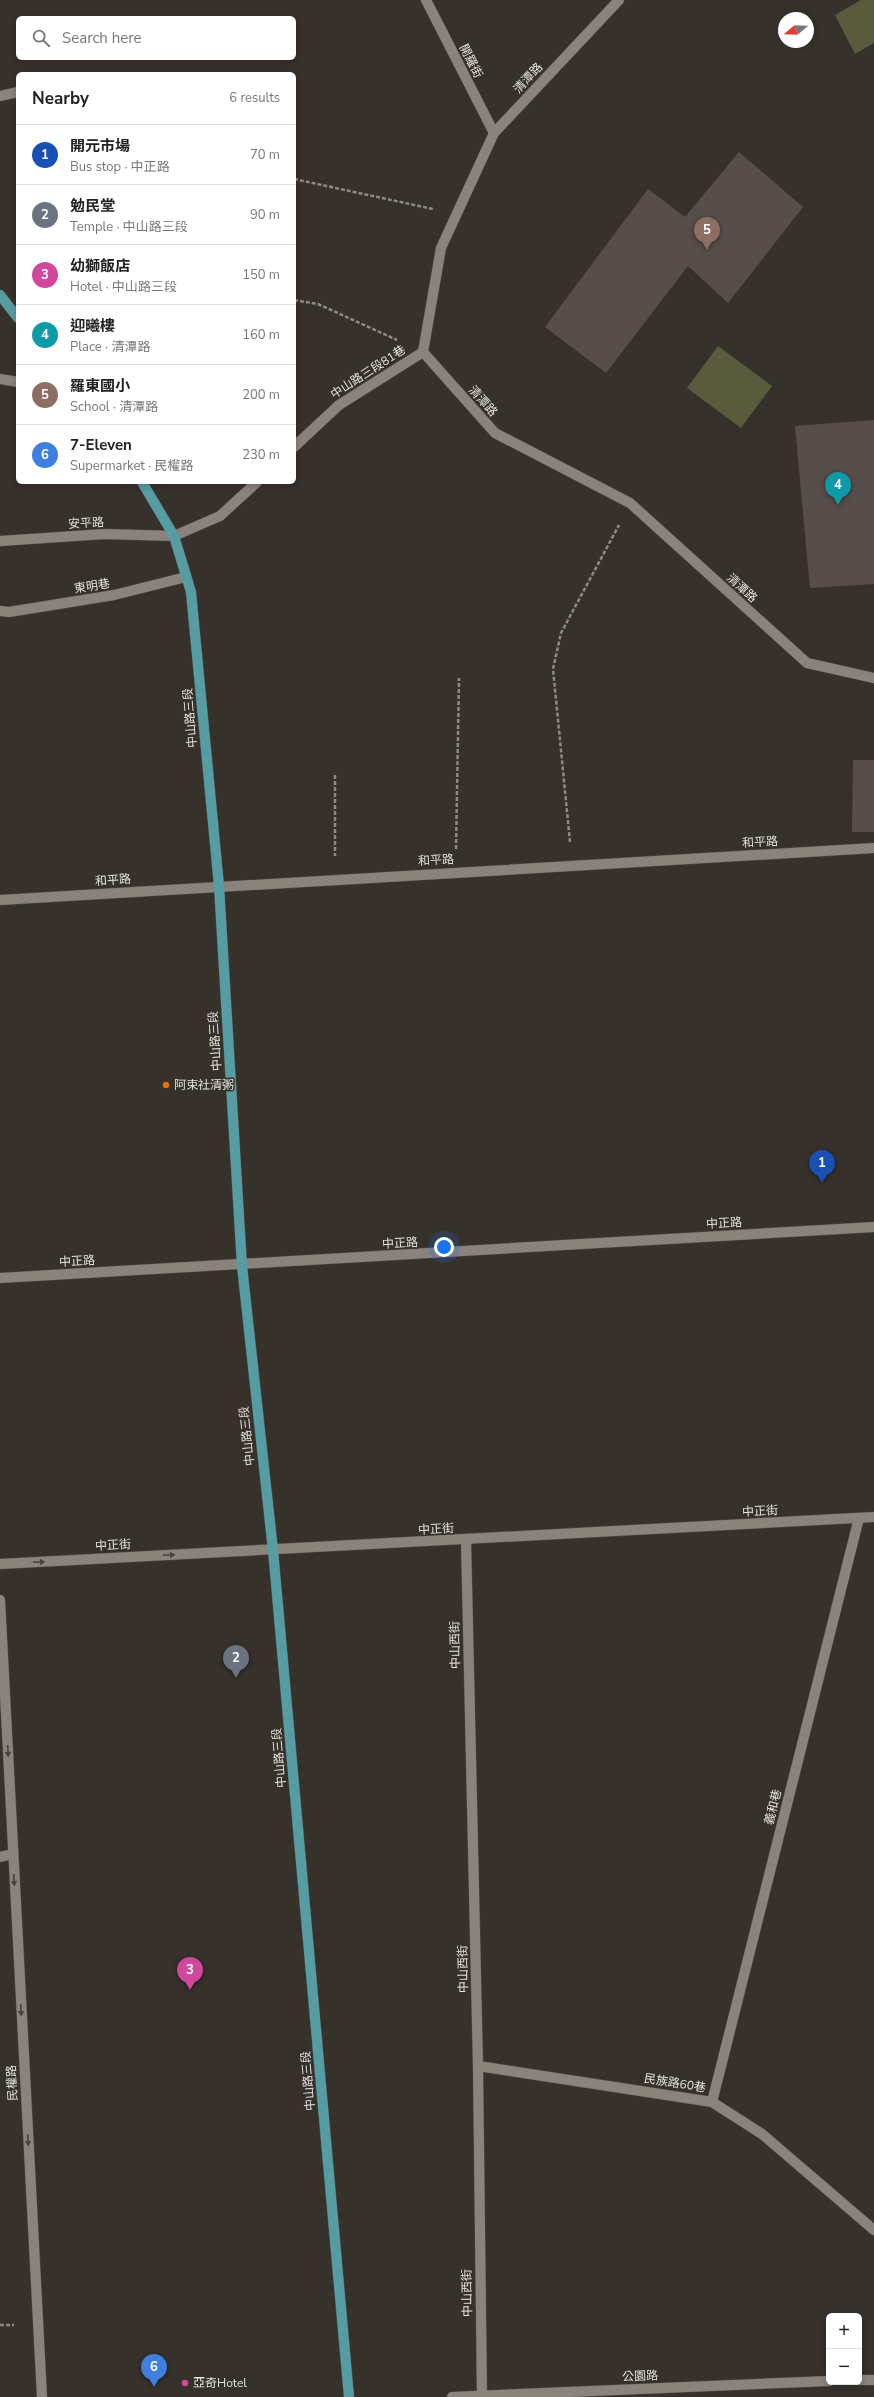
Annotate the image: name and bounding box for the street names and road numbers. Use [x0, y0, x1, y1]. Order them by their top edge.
street label: 開羅街 [456, 41, 486, 81]
street label: 清潭路 [510, 59, 546, 97]
street label: 中山路三段81巷 [327, 342, 409, 402]
street label: 清潭路 [465, 382, 501, 420]
street label: 安平路 [68, 514, 104, 532]
street label: 清潭路 [723, 570, 761, 606]
street label: 東明巷 [73, 575, 111, 597]
street label: 中山路三段 [179, 687, 201, 749]
street label: 和平路 [742, 833, 778, 851]
street label: 和平路 [418, 851, 454, 869]
street label: 和平路 [94, 871, 132, 889]
street label: 中山路三段 [205, 1011, 225, 1071]
street label: 中正路 [706, 1214, 742, 1232]
street label: 中正路 [382, 1234, 418, 1252]
street label: 中正路 [59, 1252, 95, 1270]
street label: 中山路三段 [236, 1405, 258, 1467]
street label: 中正街 [742, 1502, 778, 1520]
street label: 中正街 [418, 1520, 454, 1538]
street label: 中正街 [95, 1536, 131, 1554]
street label: 中山西街 [447, 1621, 463, 1669]
street label: 中山路三段 [268, 1727, 290, 1789]
street label: 義和巷 [761, 1788, 785, 1826]
street label: 中山西街 [455, 1945, 471, 1993]
street label: 中山路三段 [297, 2050, 319, 2112]
street label: 民權路 [3, 2065, 21, 2101]
street label: 民族路60巷 [643, 2070, 707, 2096]
street label: 中山西街 [459, 2269, 475, 2317]
street label: 公園路 [622, 2367, 658, 2385]

